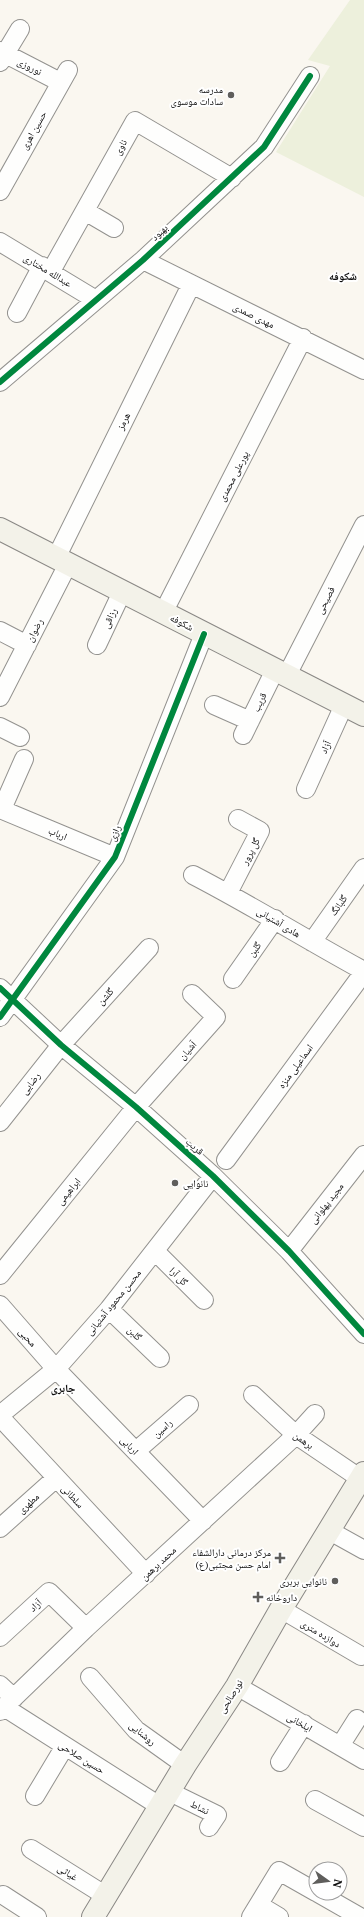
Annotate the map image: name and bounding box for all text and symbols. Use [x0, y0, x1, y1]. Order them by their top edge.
street label: نوروزی [15, 55, 45, 78]
place label: مدرسه سادات موسوی [171, 83, 223, 108]
marker: مدرسه سادات موسوی [226, 90, 236, 100]
street label: حسین اهری [17, 108, 50, 152]
street label: ناوی [111, 137, 130, 157]
street label: بهبود [148, 221, 171, 243]
street label: عبدالله مختاری [21, 251, 74, 290]
district label: شکوفه [329, 269, 357, 283]
street label: مهدی صمدی [231, 300, 277, 331]
street label: هرمز [113, 410, 133, 433]
street label: پورعلی محمدی [215, 449, 252, 504]
street label: فصیحی [313, 584, 338, 616]
street label: رزاقی [99, 606, 120, 631]
street label: شکوفه [168, 611, 196, 634]
street label: رضوان [23, 616, 46, 644]
street label: قریب [249, 690, 270, 714]
street label: آزاد [317, 738, 334, 756]
street label: رازی [105, 823, 124, 843]
street label: ارباب [46, 824, 69, 843]
street label: گل پرور [238, 835, 263, 868]
street label: گلبانگ [327, 892, 351, 918]
street label: هادی آشتیانی [255, 904, 303, 941]
street label: گلبن [245, 939, 264, 959]
street label: گلشن [94, 984, 117, 1008]
street label: آشیان [176, 1038, 200, 1062]
street label: اسماعیلی منزه [275, 1042, 316, 1091]
street label: رضایی [18, 1070, 43, 1097]
street label: قریب [183, 1135, 206, 1158]
street label: ابراهیمی [54, 1175, 83, 1208]
place label: نانوایی [183, 1177, 209, 1190]
marker: نانوایی [170, 1178, 180, 1188]
street label: مجید پهلوانی [306, 1180, 347, 1226]
street label: گل آرا [167, 1264, 191, 1289]
street label: محسن محمود آشتیانی [83, 1266, 144, 1338]
street label: گلبن [125, 1323, 145, 1344]
street label: محبی [16, 1325, 40, 1350]
district label: جابری [51, 1381, 75, 1396]
street label: راسین [150, 1416, 175, 1441]
street label: برهمن [291, 1429, 317, 1452]
street label: اربابی [118, 1433, 142, 1457]
street label: سلطانی [59, 1482, 87, 1511]
street label: مطهری [15, 1490, 42, 1517]
street label: محمد برهمن [138, 1543, 179, 1583]
place label: مرکز درمانی دارالشفاء امام حسن مجتبی(ع) [192, 1546, 271, 1572]
marker: مرکز درمانی دارالشفاء امام حسن مجتبی(ع) [274, 1552, 286, 1564]
place label: نانوایی بربری [279, 1575, 327, 1588]
marker: نانوایی بربری [330, 1576, 340, 1586]
place label: داروخانه [266, 1591, 297, 1604]
marker: داروخانه [253, 1592, 263, 1602]
street label: آزاد [26, 1596, 45, 1614]
street label: دوازده متری [298, 1617, 343, 1650]
street label: نورصالحی [215, 1677, 246, 1716]
street label: ایلخانی [285, 1710, 315, 1735]
street label: روشنایی [127, 1718, 159, 1748]
street label: حسین صلاحی [56, 1738, 108, 1777]
street label: نشاط [188, 1797, 212, 1818]
street label: غیاثی [55, 1861, 80, 1884]
north arrow [308, 1861, 348, 1901]
text: N [330, 1878, 346, 1890]

